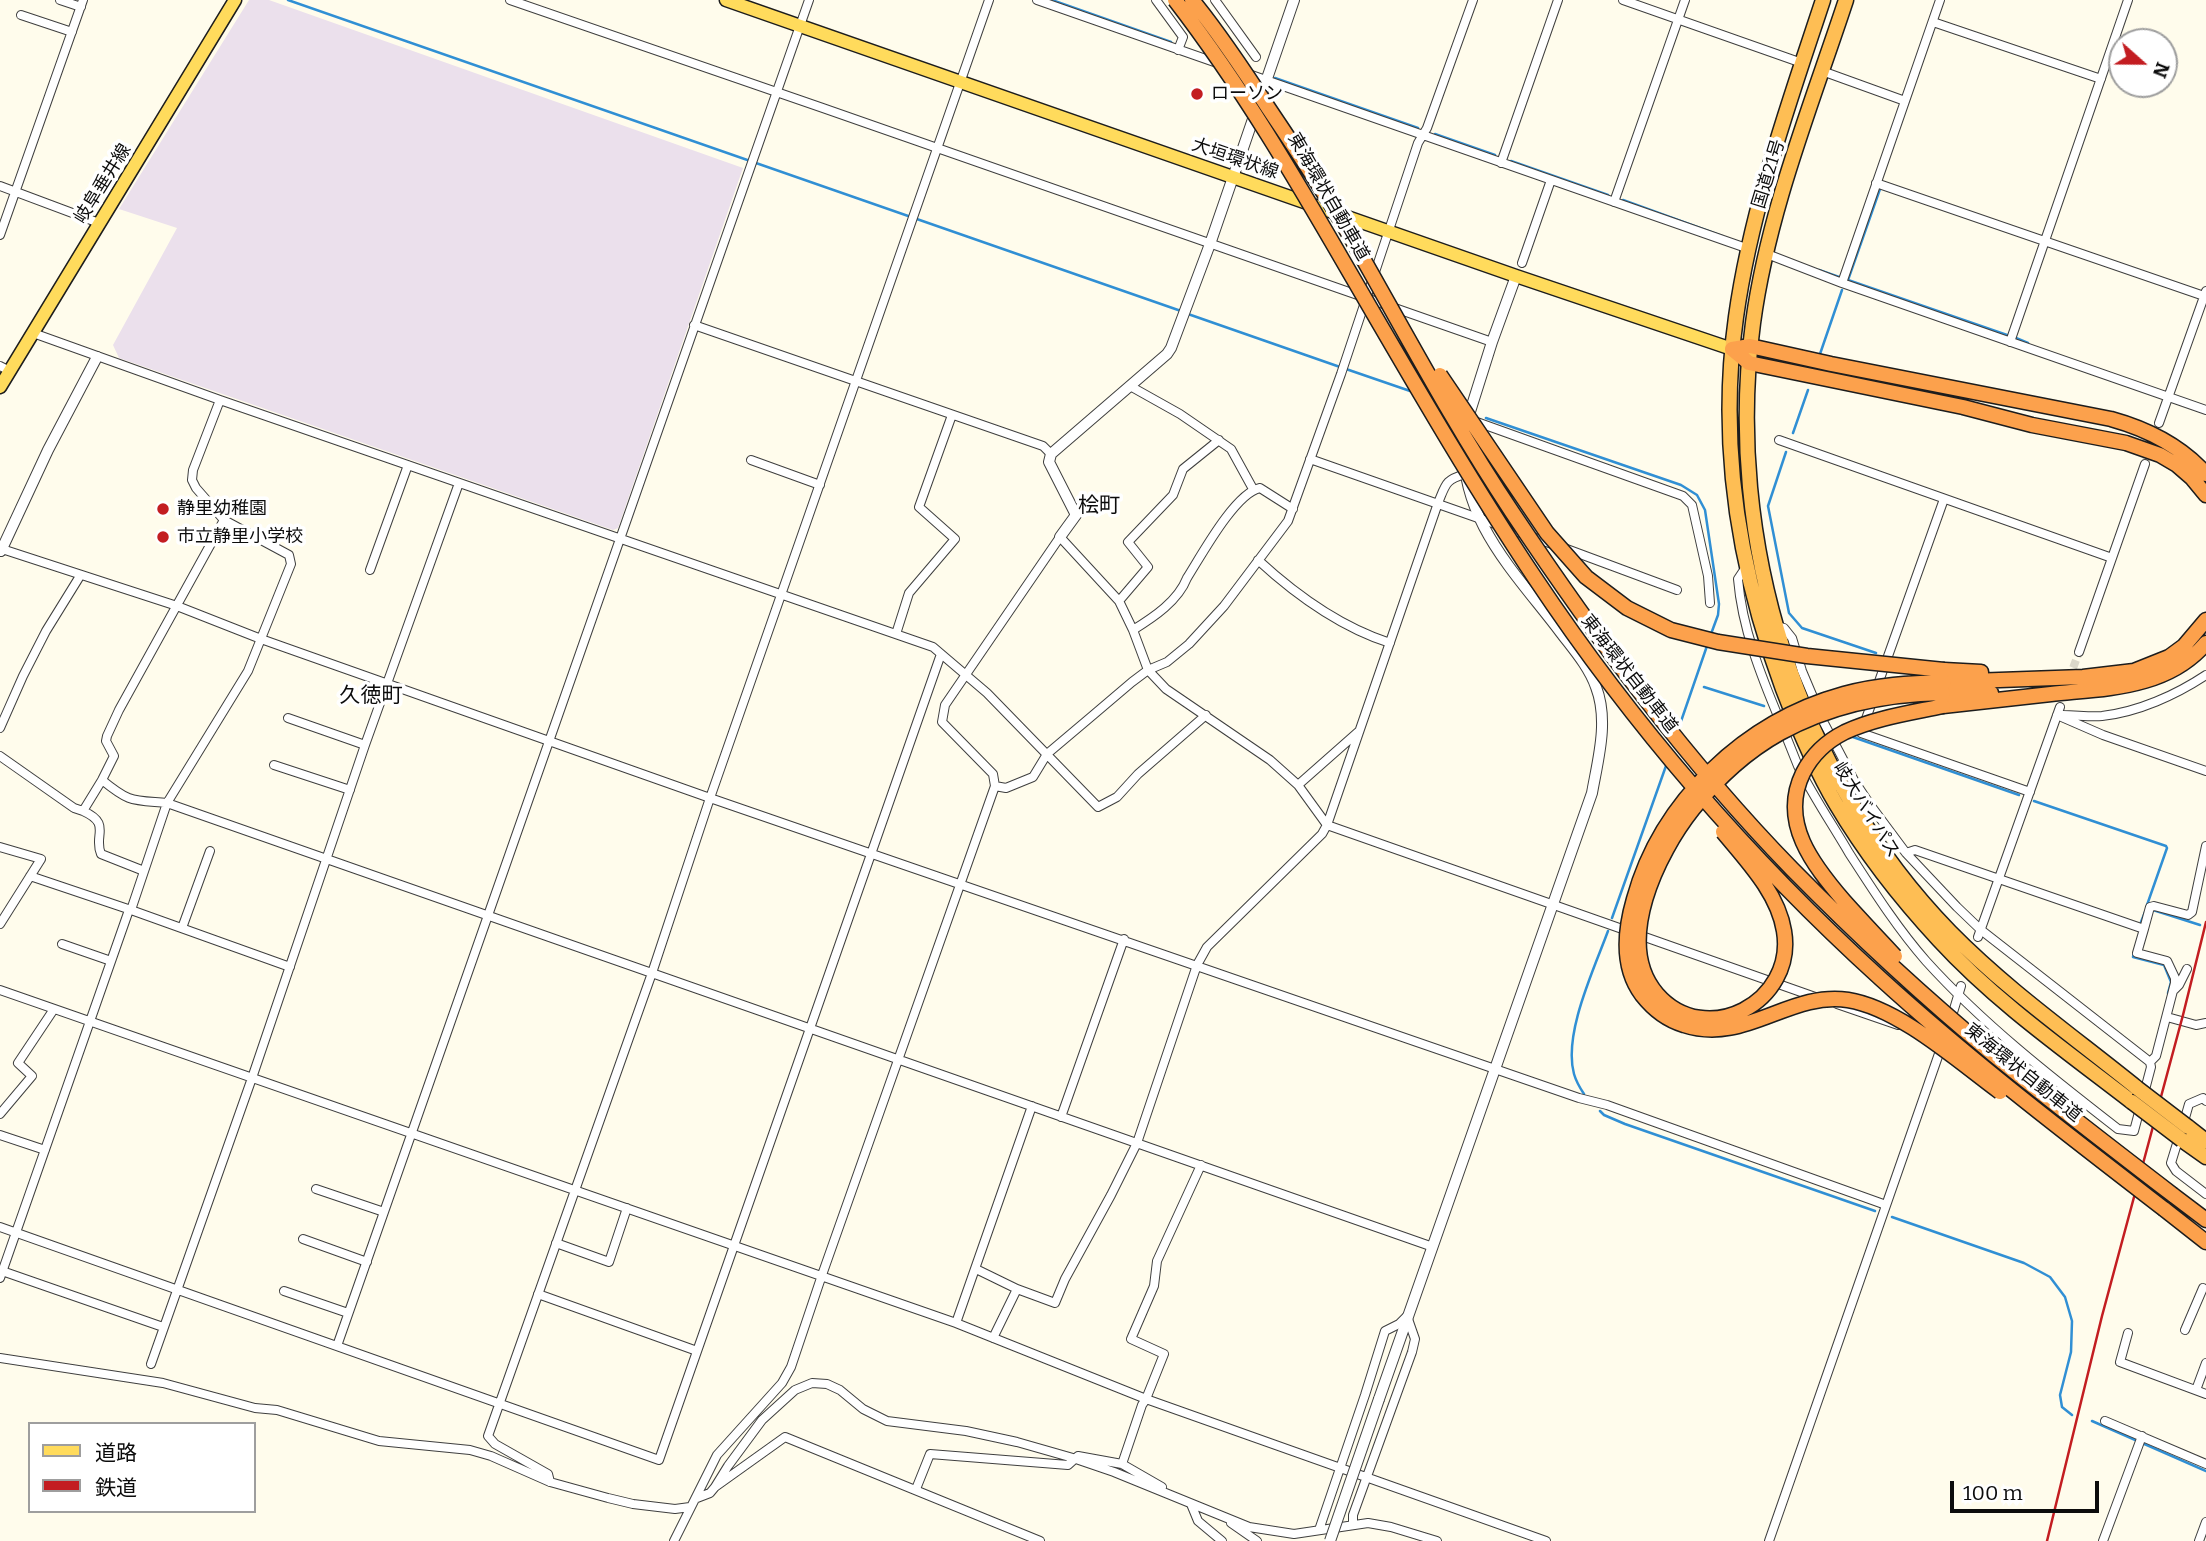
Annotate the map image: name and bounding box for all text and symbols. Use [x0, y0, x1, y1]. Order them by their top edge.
north arrow [2108, 28, 2178, 98]
text: N [2148, 59, 2175, 81]
place label: ローソン [1211, 83, 1283, 105]
marker: ローソン [1189, 86, 1205, 102]
street label: 東海環状自動車道 [1283, 129, 1373, 265]
street label: 大垣環状線 [1189, 134, 1281, 184]
street label: 国道21号 [1748, 137, 1790, 211]
street label: 岐阜垂井線 [70, 140, 136, 228]
district label: 桧町 [1078, 493, 1120, 519]
place label: 静里幼稚園 [177, 498, 267, 520]
marker: 静里幼稚園 [155, 501, 171, 517]
place label: 市立静里小学校 [177, 526, 303, 548]
marker: 市立静里小学校 [155, 529, 171, 545]
street label: 東海環状自動車道 [1576, 611, 1682, 737]
district label: 久徳町 [340, 683, 402, 709]
street label: 岐大バイパス [1828, 758, 1904, 862]
street label: 東海環状自動車道 [1960, 1019, 2086, 1127]
legend [28, 1422, 256, 1513]
text: 道路 [95, 1440, 137, 1466]
scale bar [1954, 1468, 2103, 1512]
text: 鉄道 [95, 1475, 137, 1501]
text: 100 m [1963, 1480, 2023, 1506]

